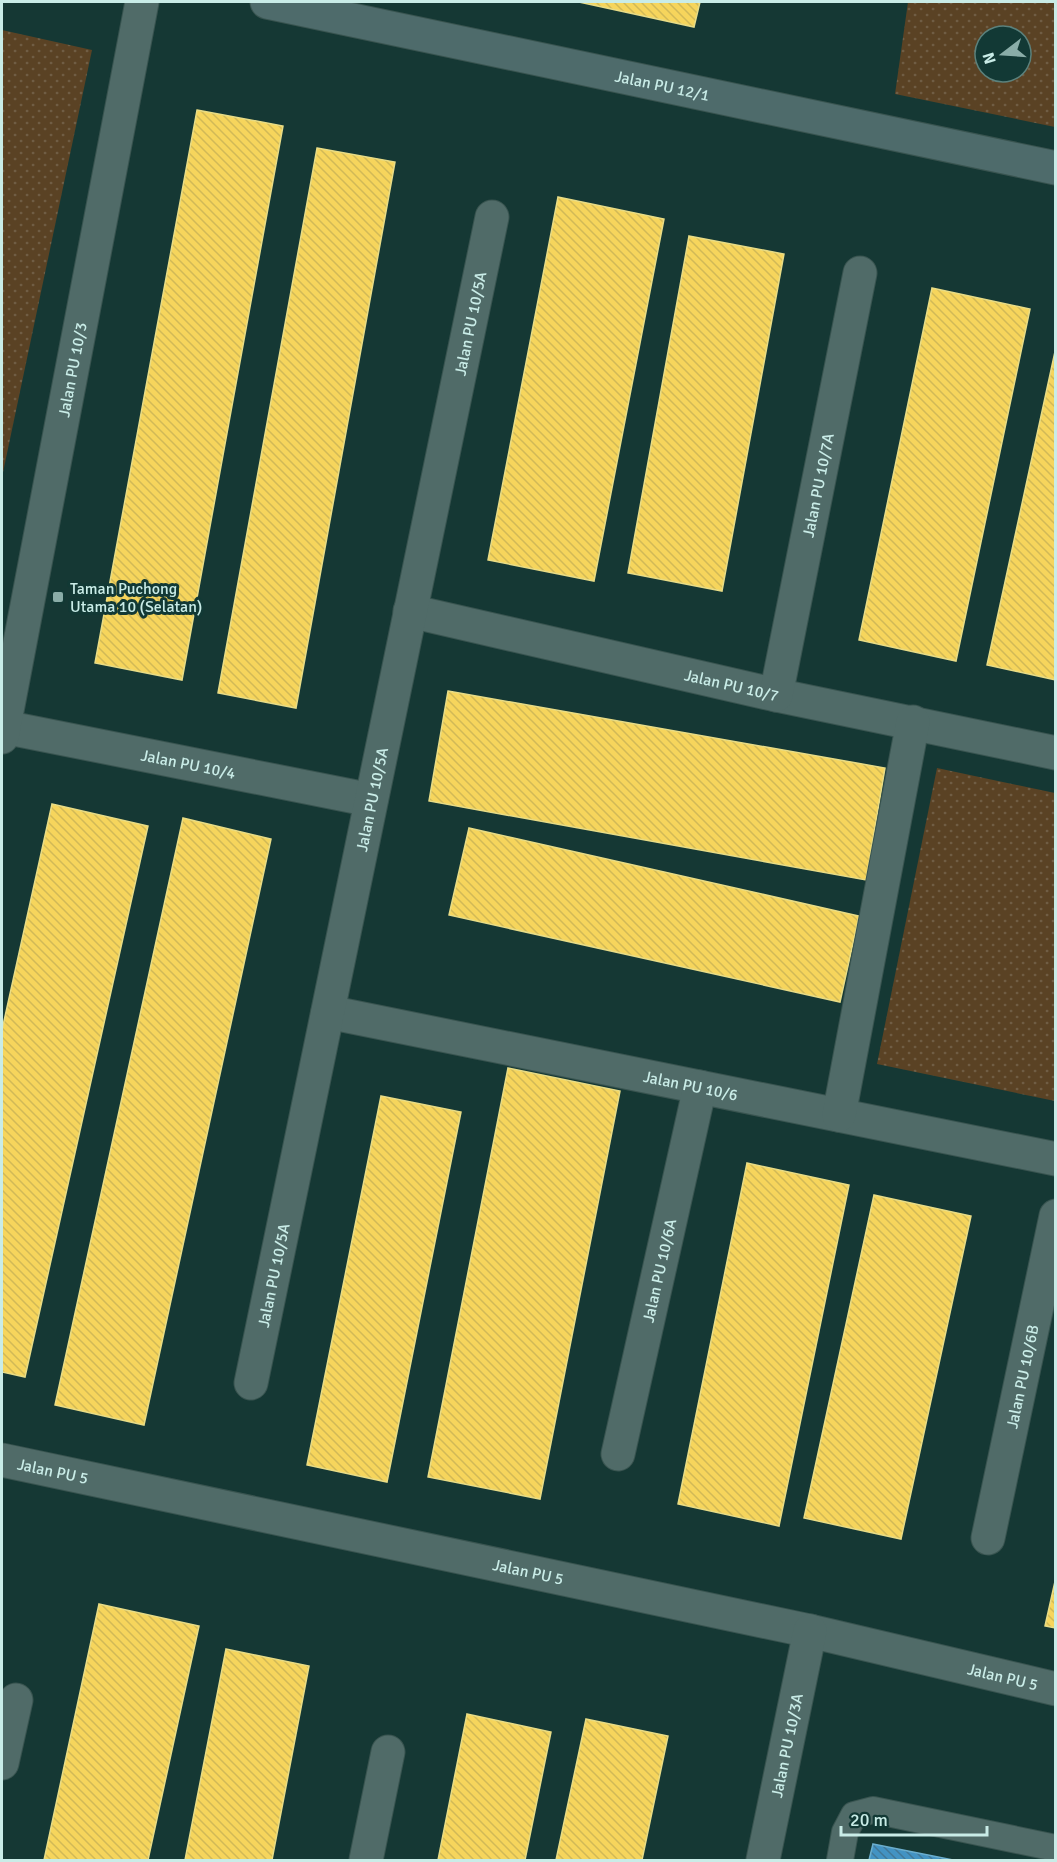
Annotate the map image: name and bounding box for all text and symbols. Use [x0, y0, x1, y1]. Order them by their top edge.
north arrow [973, 24, 1033, 84]
text: N [978, 50, 1001, 66]
street label: Jalan PU 12/1 [613, 66, 711, 106]
street label: Jalan PU 10/5A [450, 270, 492, 377]
street label: Jalan PU 10/3 [54, 321, 92, 419]
street label: Jalan PU 10/7A [799, 431, 839, 539]
place label: Taman Puchong Utama 10 (Selatan) [70, 579, 202, 617]
marker: Taman Puchong Utama 10 (Selatan) [51, 590, 65, 604]
street label: Jalan PU 10/7 [682, 665, 780, 706]
street label: Jalan PU 10/4 [139, 745, 238, 784]
street label: Jalan PU 10/5A [352, 745, 393, 853]
street label: Jalan PU 10/6 [641, 1067, 740, 1106]
street label: Jalan PU 10/6A [639, 1217, 681, 1325]
street label: Jalan PU 10/5A [254, 1221, 295, 1329]
street label: Jalan PU 10/6B [1002, 1323, 1044, 1431]
street label: Jalan PU 5 [15, 1455, 90, 1489]
street label: Jalan PU 5 [491, 1555, 565, 1590]
street label: Jalan PU 5 [965, 1659, 1040, 1695]
street label: Jalan PU 10/3A [767, 1692, 808, 1799]
scale bar [841, 1799, 986, 1837]
text: 20 m [850, 1809, 888, 1831]

